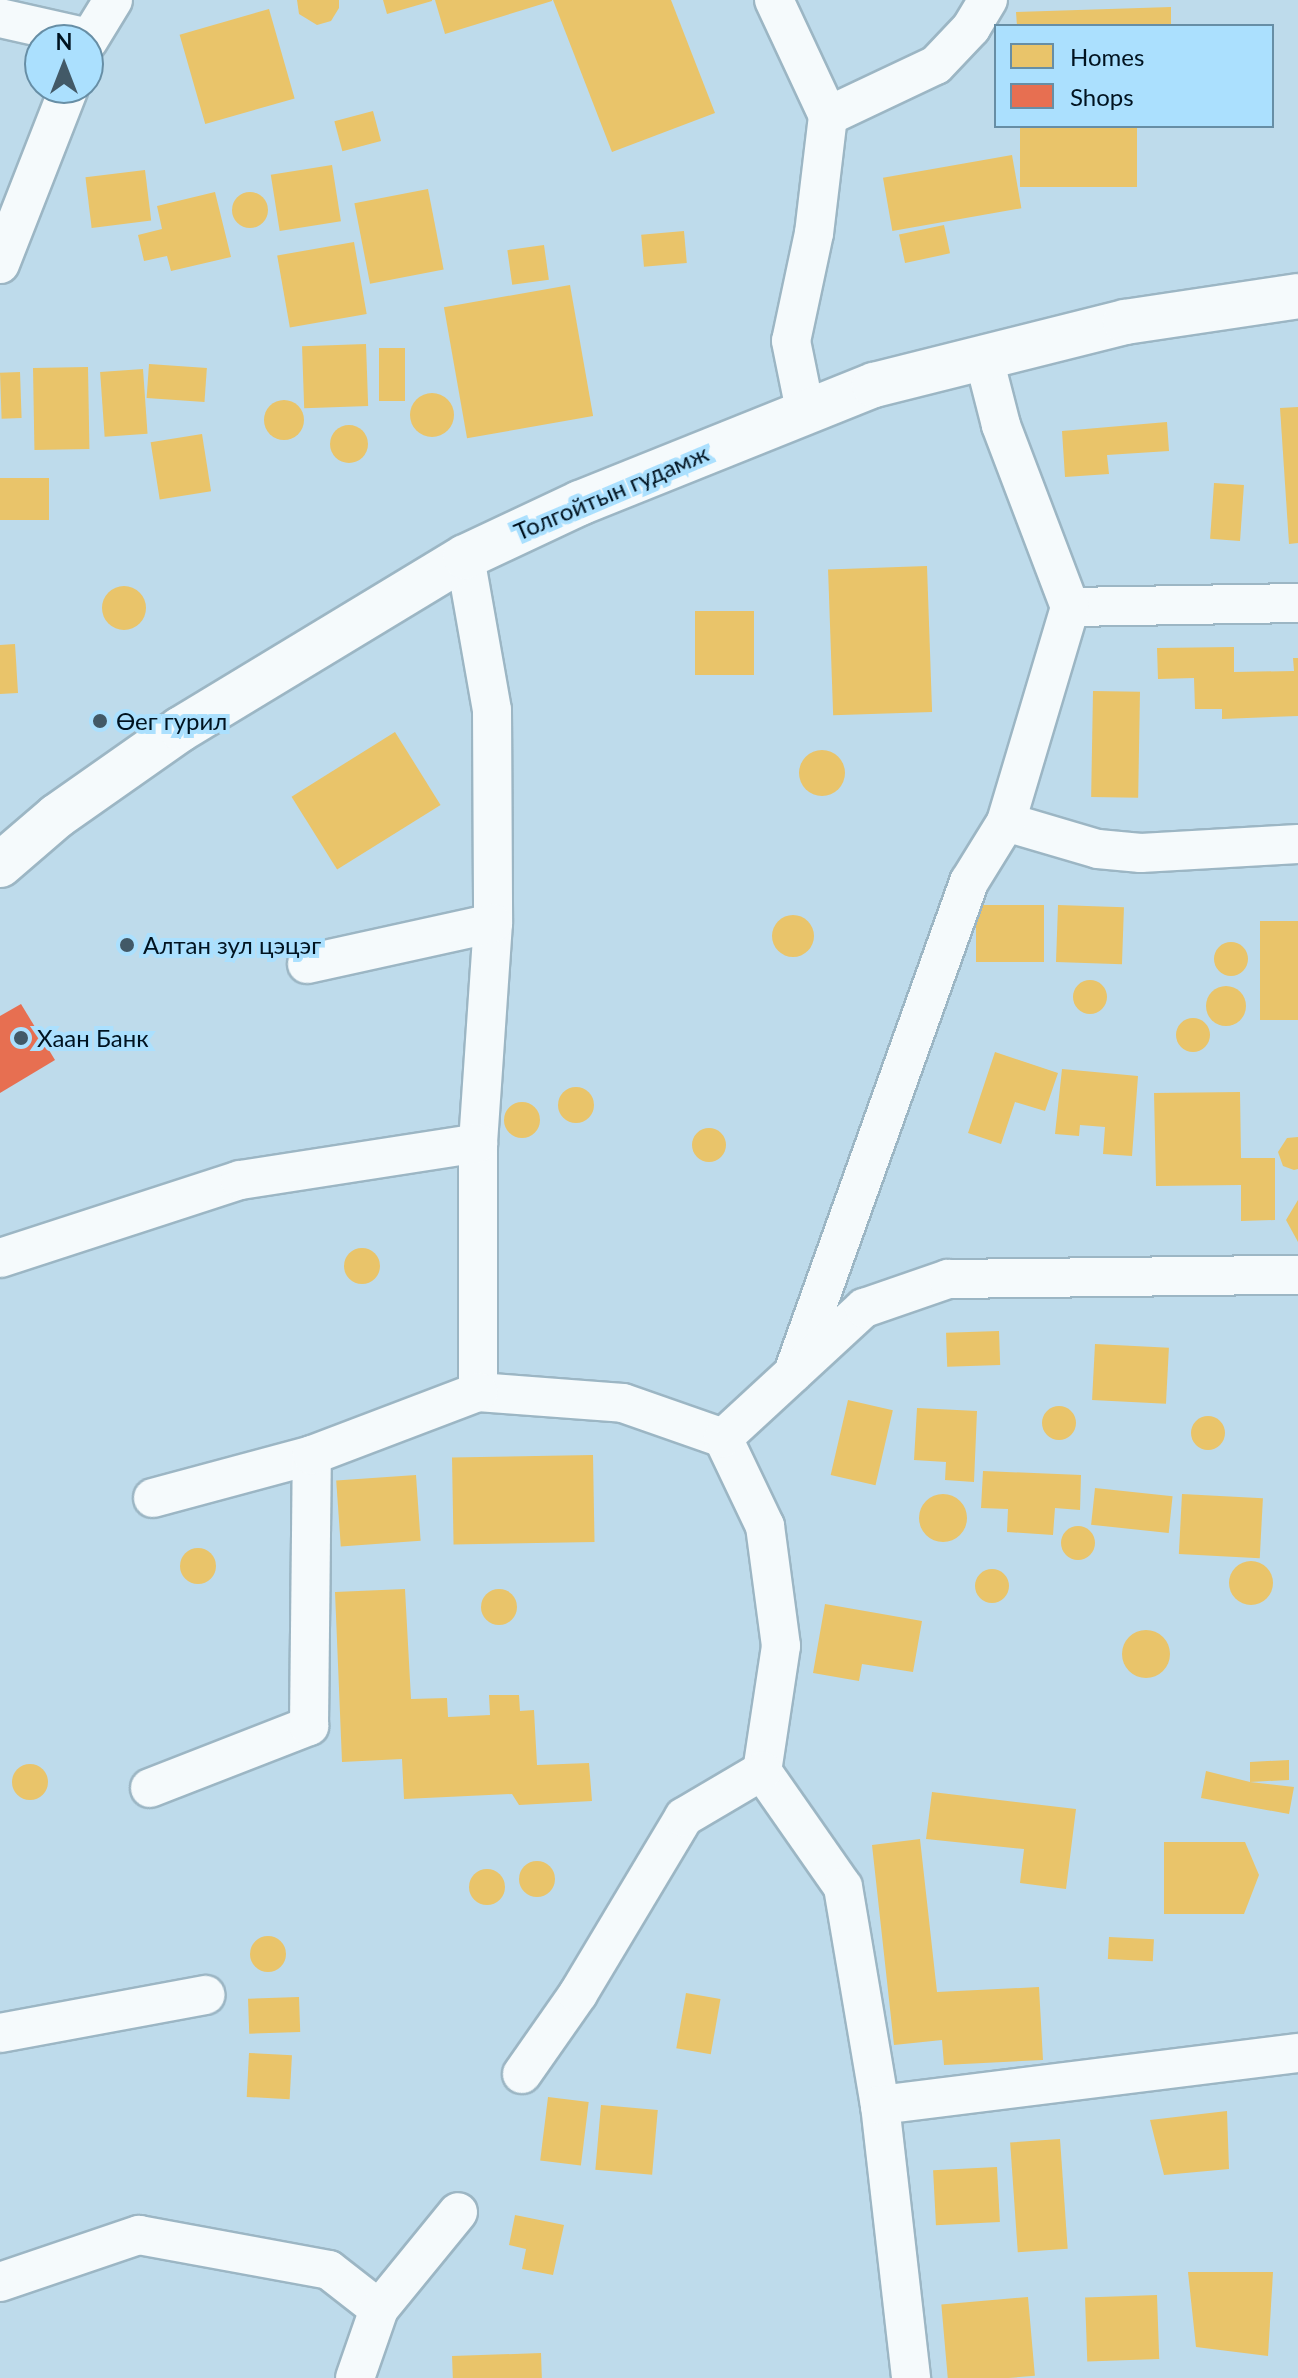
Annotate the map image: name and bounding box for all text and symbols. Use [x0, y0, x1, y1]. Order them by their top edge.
north arrow [24, 24, 104, 104]
legend [994, 24, 1274, 128]
text: N [56, 28, 72, 55]
text: Homes [1070, 42, 1144, 71]
text: Shops [1070, 82, 1134, 111]
street label: Толгойтын гудамж [510, 438, 712, 546]
place label: Өег гурил [116, 707, 227, 735]
marker: Өег гурил [91, 712, 109, 730]
place label: Алтан зул цэцэг [143, 931, 321, 959]
marker: Алтан зул цэцэг [118, 936, 136, 954]
place label: Хаан Банк [37, 1024, 149, 1052]
marker: Хаан Банк [12, 1029, 30, 1047]

